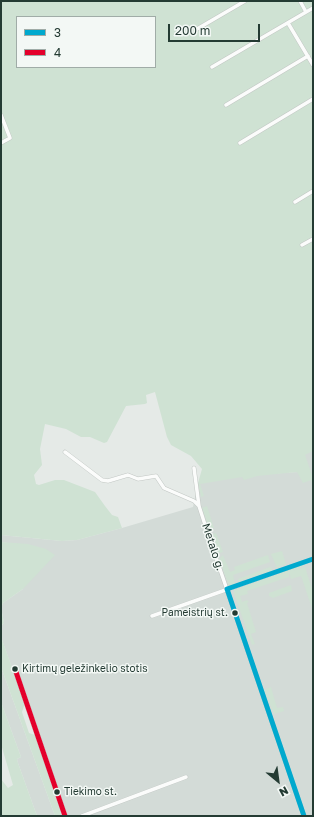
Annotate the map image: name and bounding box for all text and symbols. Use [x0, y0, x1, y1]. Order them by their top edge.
legend [16, 16, 156, 68]
scale bar [170, 16, 262, 42]
text: 200 m [175, 23, 210, 38]
text: 3 [54, 25, 61, 40]
text: 4 [54, 45, 61, 60]
street label: Metalo g. [199, 522, 227, 572]
place label: Pameistrių st. [162, 607, 228, 619]
marker: Pameistrių st. [230, 608, 240, 618]
place label: Kirtimų geležinkelio stotis [22, 663, 147, 675]
marker: Kirtimų geležinkelio stotis [10, 664, 20, 674]
north arrow [258, 761, 298, 801]
text: N [277, 784, 291, 800]
place label: Tiekimo st. [64, 786, 117, 798]
marker: Tiekimo st. [52, 787, 62, 797]

